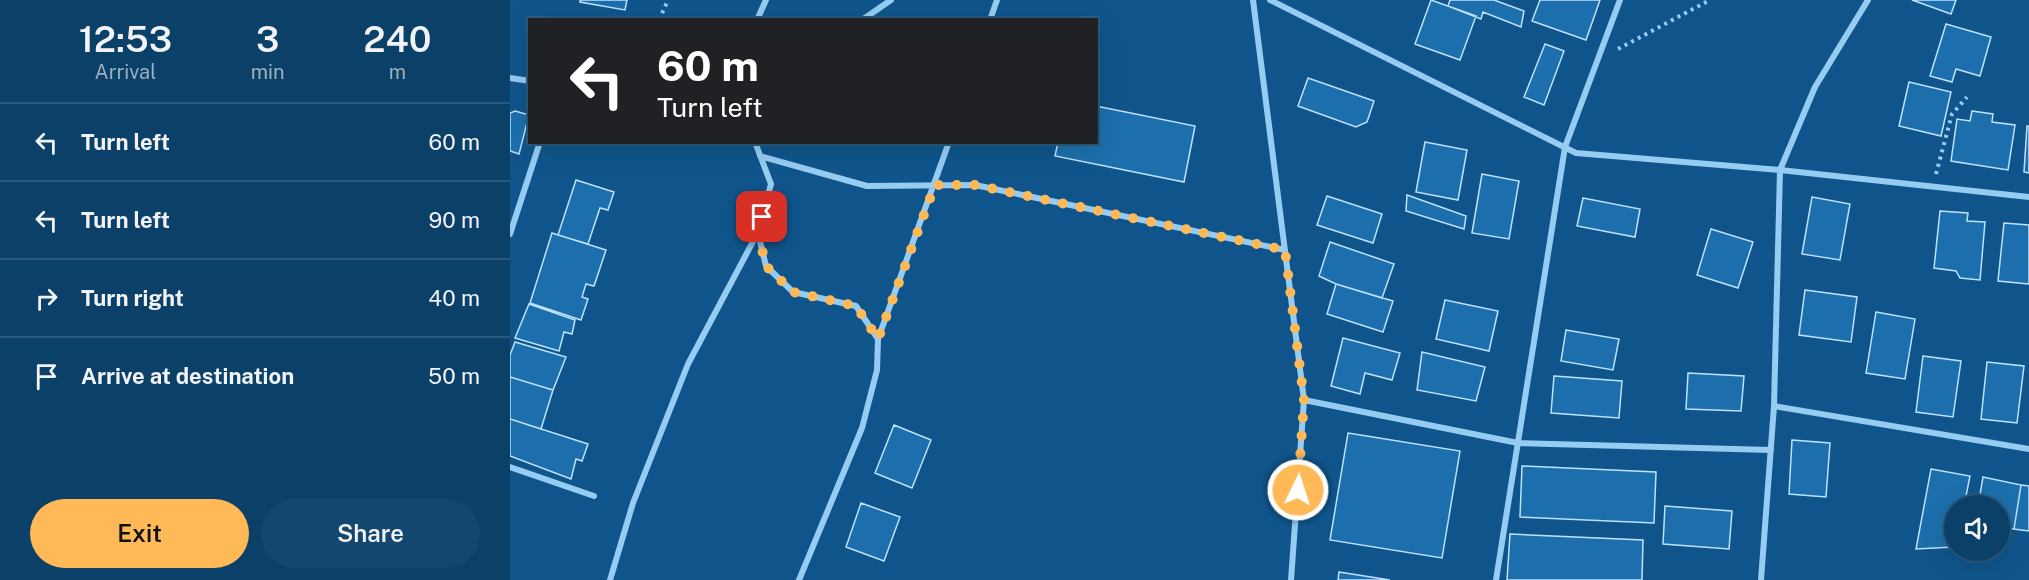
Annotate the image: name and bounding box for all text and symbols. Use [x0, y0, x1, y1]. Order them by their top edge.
text: 12:53 [79, 18, 172, 60]
text: 3 [256, 18, 279, 60]
text: 240 [363, 18, 431, 60]
text: 60 m [657, 41, 759, 90]
icon: left [558, 42, 636, 120]
text: Arrival [94, 60, 156, 84]
text: min [251, 60, 285, 84]
text: m [389, 60, 406, 84]
text: Turn left [657, 91, 763, 123]
icon: left [30, 126, 63, 159]
text: Turn left [81, 129, 170, 155]
text: 60 m [429, 129, 480, 155]
pin [736, 191, 787, 242]
icon: arrive [745, 200, 778, 233]
icon: left [30, 204, 63, 237]
text: Turn left [81, 207, 170, 233]
text: 90 m [429, 207, 480, 233]
icon: right [30, 282, 63, 315]
text: Turn right [81, 285, 184, 311]
text: 40 m [428, 285, 480, 311]
icon: arrive [30, 360, 63, 393]
text: Arrive at destination [81, 363, 294, 389]
text: 50 m [428, 363, 480, 389]
position arrow [1266, 458, 1330, 522]
map controls [1944, 495, 2010, 561]
button: sound [1944, 495, 2010, 561]
button: Exit [30, 499, 249, 568]
button: Share [261, 499, 480, 568]

